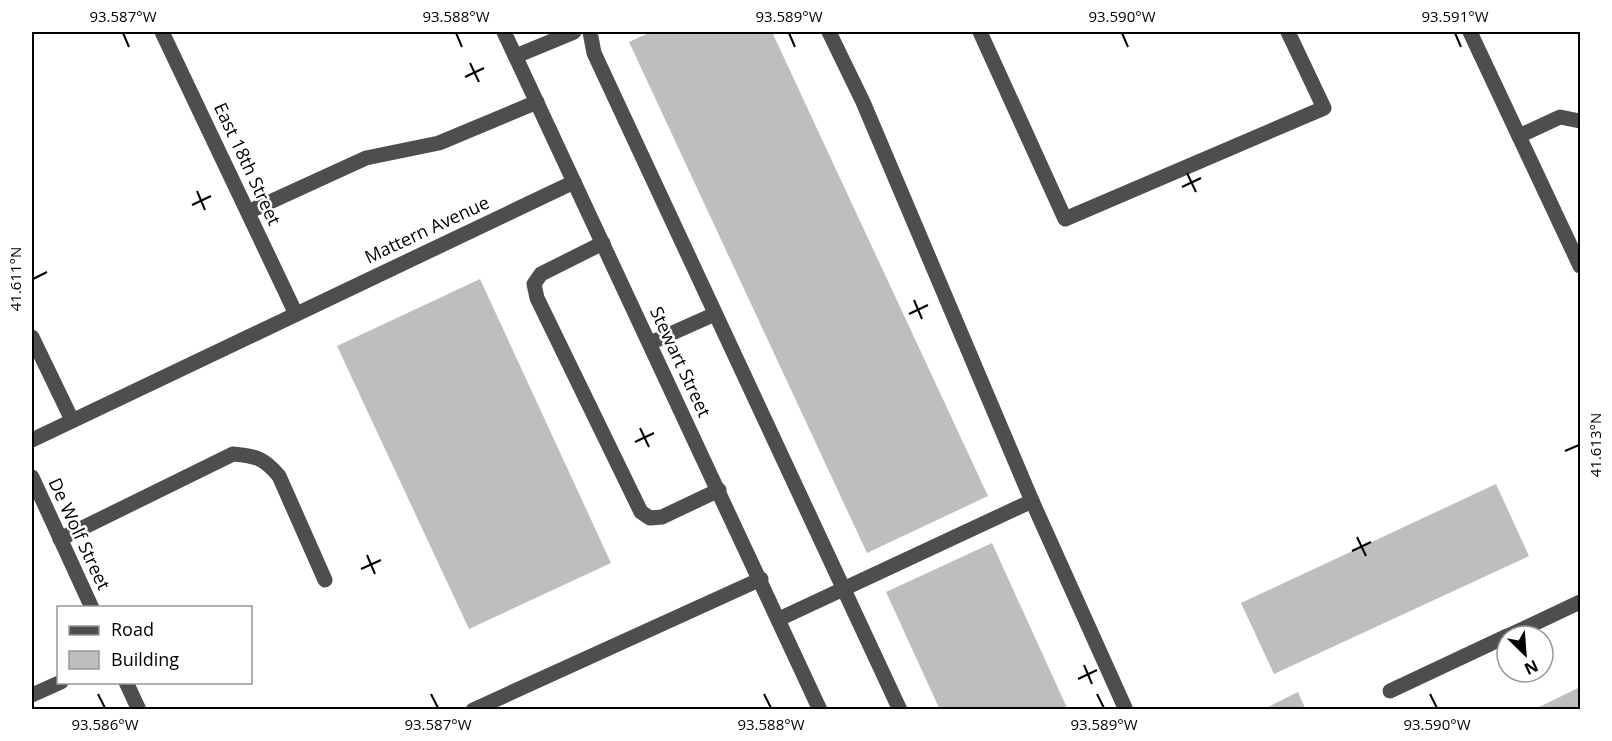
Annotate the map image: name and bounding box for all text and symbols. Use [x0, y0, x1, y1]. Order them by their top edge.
text: 93.587°W [89, 6, 157, 26]
text: 93.588°W [422, 6, 490, 26]
text: 93.589°W [755, 6, 823, 26]
text: 93.590°W [1088, 6, 1156, 26]
text: 93.591°W [1421, 6, 1489, 26]
street label: East 18th Street [209, 98, 287, 229]
street label: Mattern Avenue [360, 190, 493, 268]
text: 41.611°N [5, 247, 25, 311]
street label: Stewart Street [645, 303, 717, 421]
text: 41.613°N [1585, 413, 1605, 477]
street label: De Wolf Street [43, 474, 116, 593]
legend [57, 606, 252, 684]
text: Road [111, 617, 154, 641]
north arrow [1495, 624, 1555, 684]
text: Building [111, 647, 179, 671]
text: N [1521, 655, 1542, 680]
text: 93.586°W [71, 714, 139, 734]
text: 93.587°W [404, 714, 472, 734]
text: 93.588°W [737, 714, 805, 734]
text: 93.589°W [1070, 714, 1138, 734]
text: 93.590°W [1403, 714, 1471, 734]

